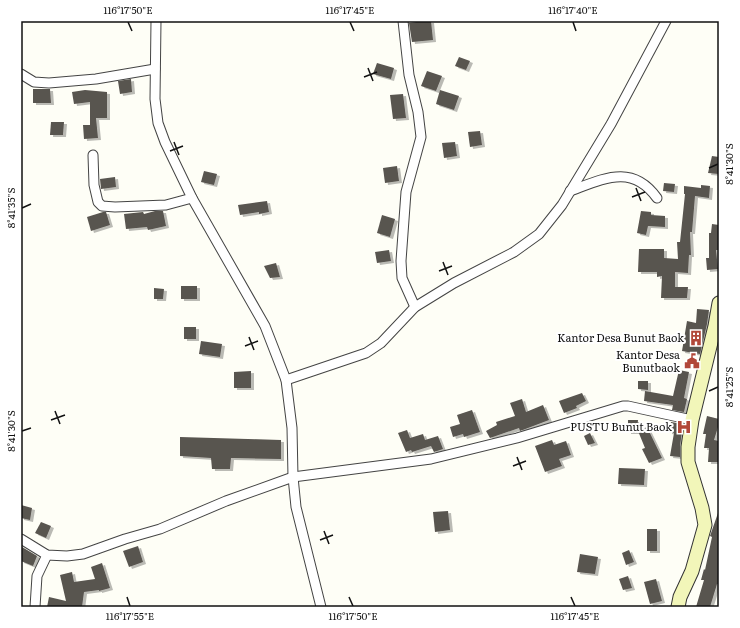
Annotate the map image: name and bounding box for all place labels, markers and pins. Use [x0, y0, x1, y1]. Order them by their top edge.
place label: Kantor Desa Bunut Baok [557, 329, 684, 345]
building icon: Kantor Desa Bunut Baok [687, 329, 705, 347]
place label: Kantor Desa Bunutbaok [616, 346, 680, 375]
public building icon: Kantor Desa Bunutbaok [683, 352, 701, 370]
place label: PUSTU Bunut Baok [570, 418, 672, 434]
hospital icon: PUSTU Bunut Baok [675, 418, 693, 436]

